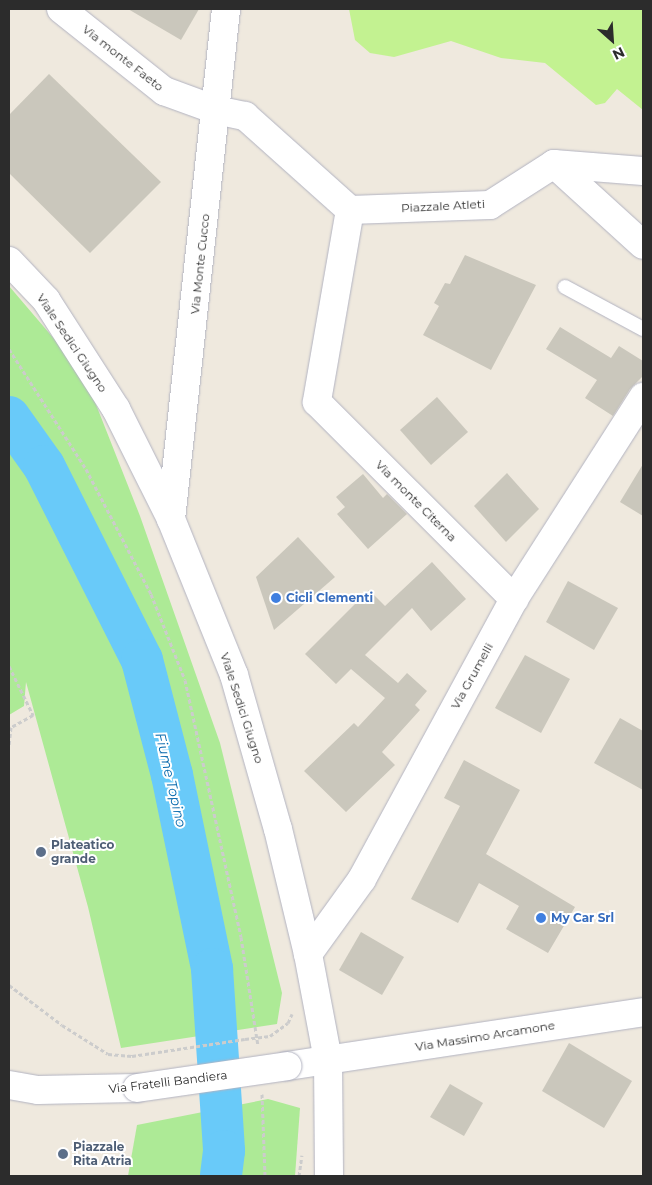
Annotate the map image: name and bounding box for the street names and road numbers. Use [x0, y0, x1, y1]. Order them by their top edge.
street label: Via monte Faeto [80, 22, 166, 94]
street label: Piazzale Atleti [401, 197, 485, 215]
street label: Via Monte Cucco [188, 213, 212, 315]
street label: Viale Sedici Giugno [34, 291, 110, 395]
street label: Via monte Citerna [373, 458, 459, 544]
street label: Via Grumelli [448, 640, 496, 712]
street label: Viale Sedici Giugno [217, 651, 267, 765]
street label: Via Massimo Arcamone [414, 1018, 556, 1054]
street label: Via Fratelli Bandiera [108, 1068, 228, 1096]

